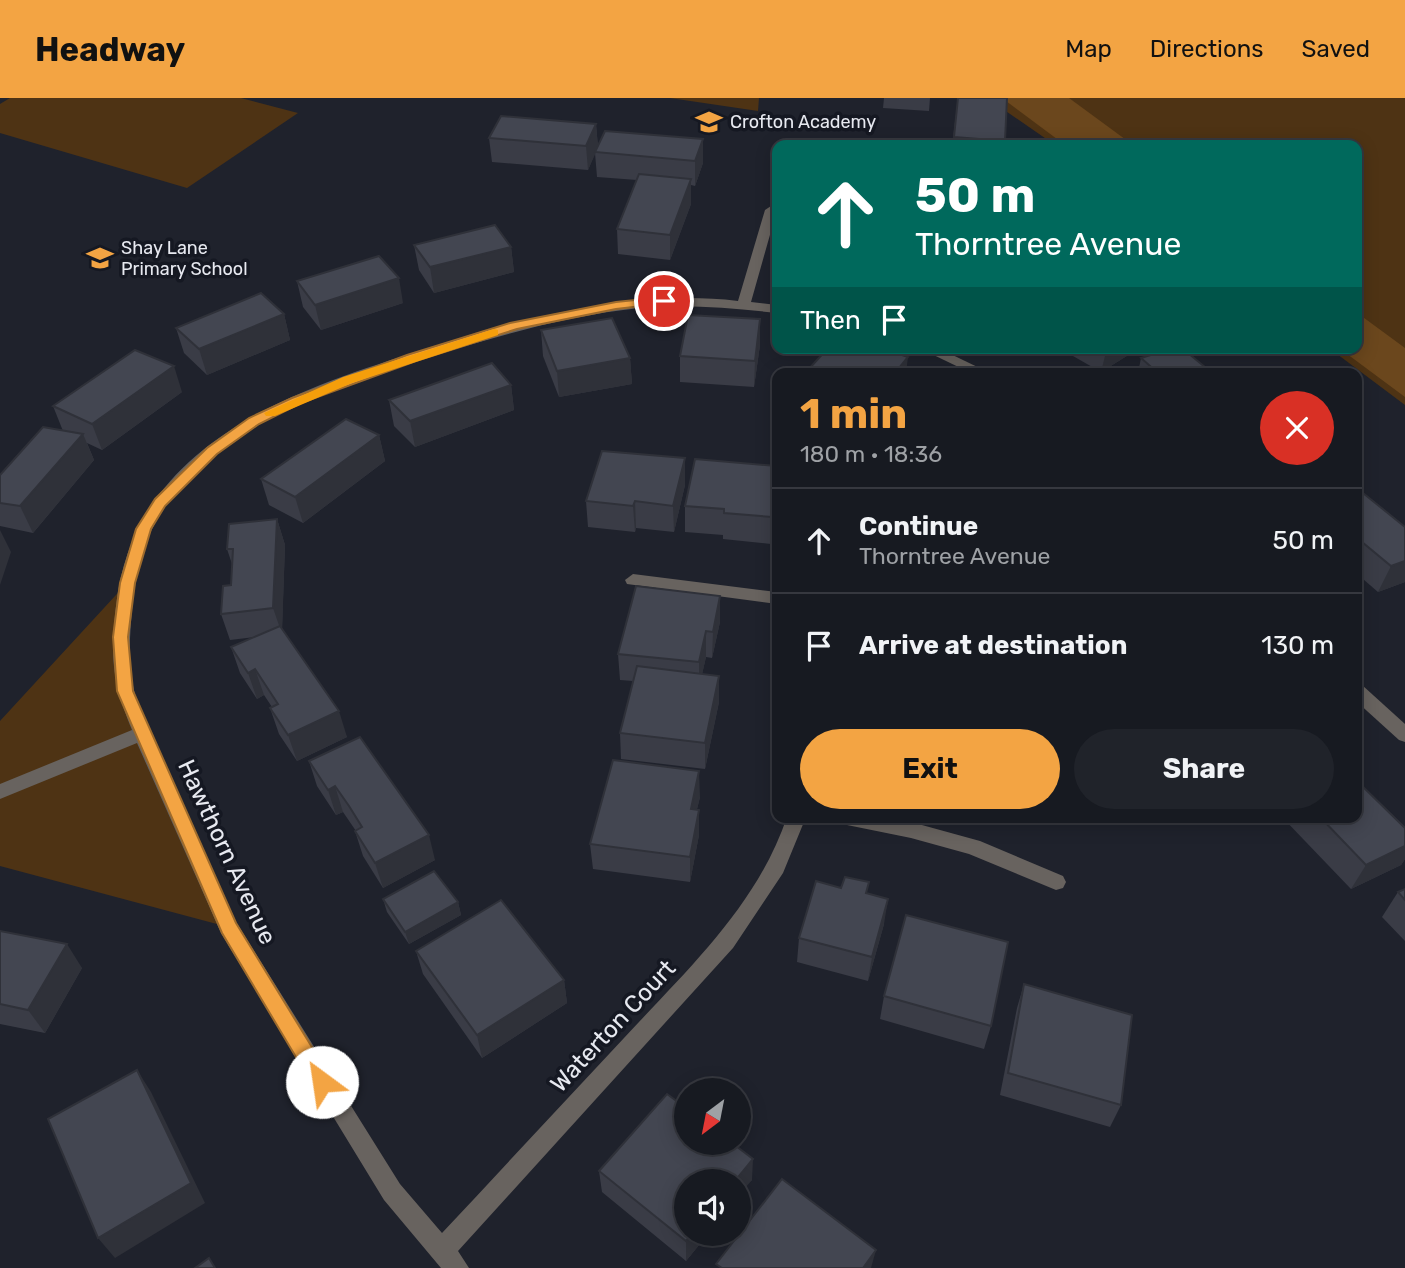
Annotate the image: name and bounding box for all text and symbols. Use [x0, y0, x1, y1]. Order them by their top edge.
text: Headway [35, 30, 185, 69]
text: Map [1065, 35, 1112, 63]
text: Directions [1150, 35, 1263, 63]
text: Saved [1301, 35, 1370, 63]
school or university icon: Crofton Academy [694, 107, 724, 137]
place label: Crofton Academy [730, 111, 876, 133]
text: 50 m [915, 166, 1035, 224]
icon: ahead [800, 168, 891, 259]
text: Thorntree Avenue [915, 225, 1181, 263]
place label: Shay Lane Primary School [121, 237, 248, 280]
school or university icon: Shay Lane Primary School [85, 243, 115, 273]
pin [634, 271, 694, 331]
icon: arrive [645, 282, 683, 320]
icon: arrive [875, 301, 913, 339]
text: Then [800, 305, 861, 336]
text: 1 min [800, 389, 907, 439]
button: close [1260, 391, 1334, 465]
text: 180 m · 18:36 [800, 440, 942, 468]
text: Continue [859, 511, 978, 542]
icon: ahead [800, 522, 838, 560]
text: 50 m [1273, 525, 1334, 556]
text: Thorntree Avenue [859, 542, 1050, 570]
icon: arrive [800, 627, 838, 665]
text: Arrive at destination [859, 630, 1127, 661]
text: 130 m [1261, 630, 1334, 661]
button: Exit [800, 729, 1060, 809]
button: Share [1074, 729, 1334, 809]
street label: Hawthorn Avenue [172, 755, 282, 949]
street label: Waterton Court [545, 954, 681, 1098]
position arrow [285, 1045, 359, 1119]
north arrow [674, 1078, 751, 1155]
map controls [674, 1078, 751, 1246]
button: sound [674, 1169, 751, 1246]

